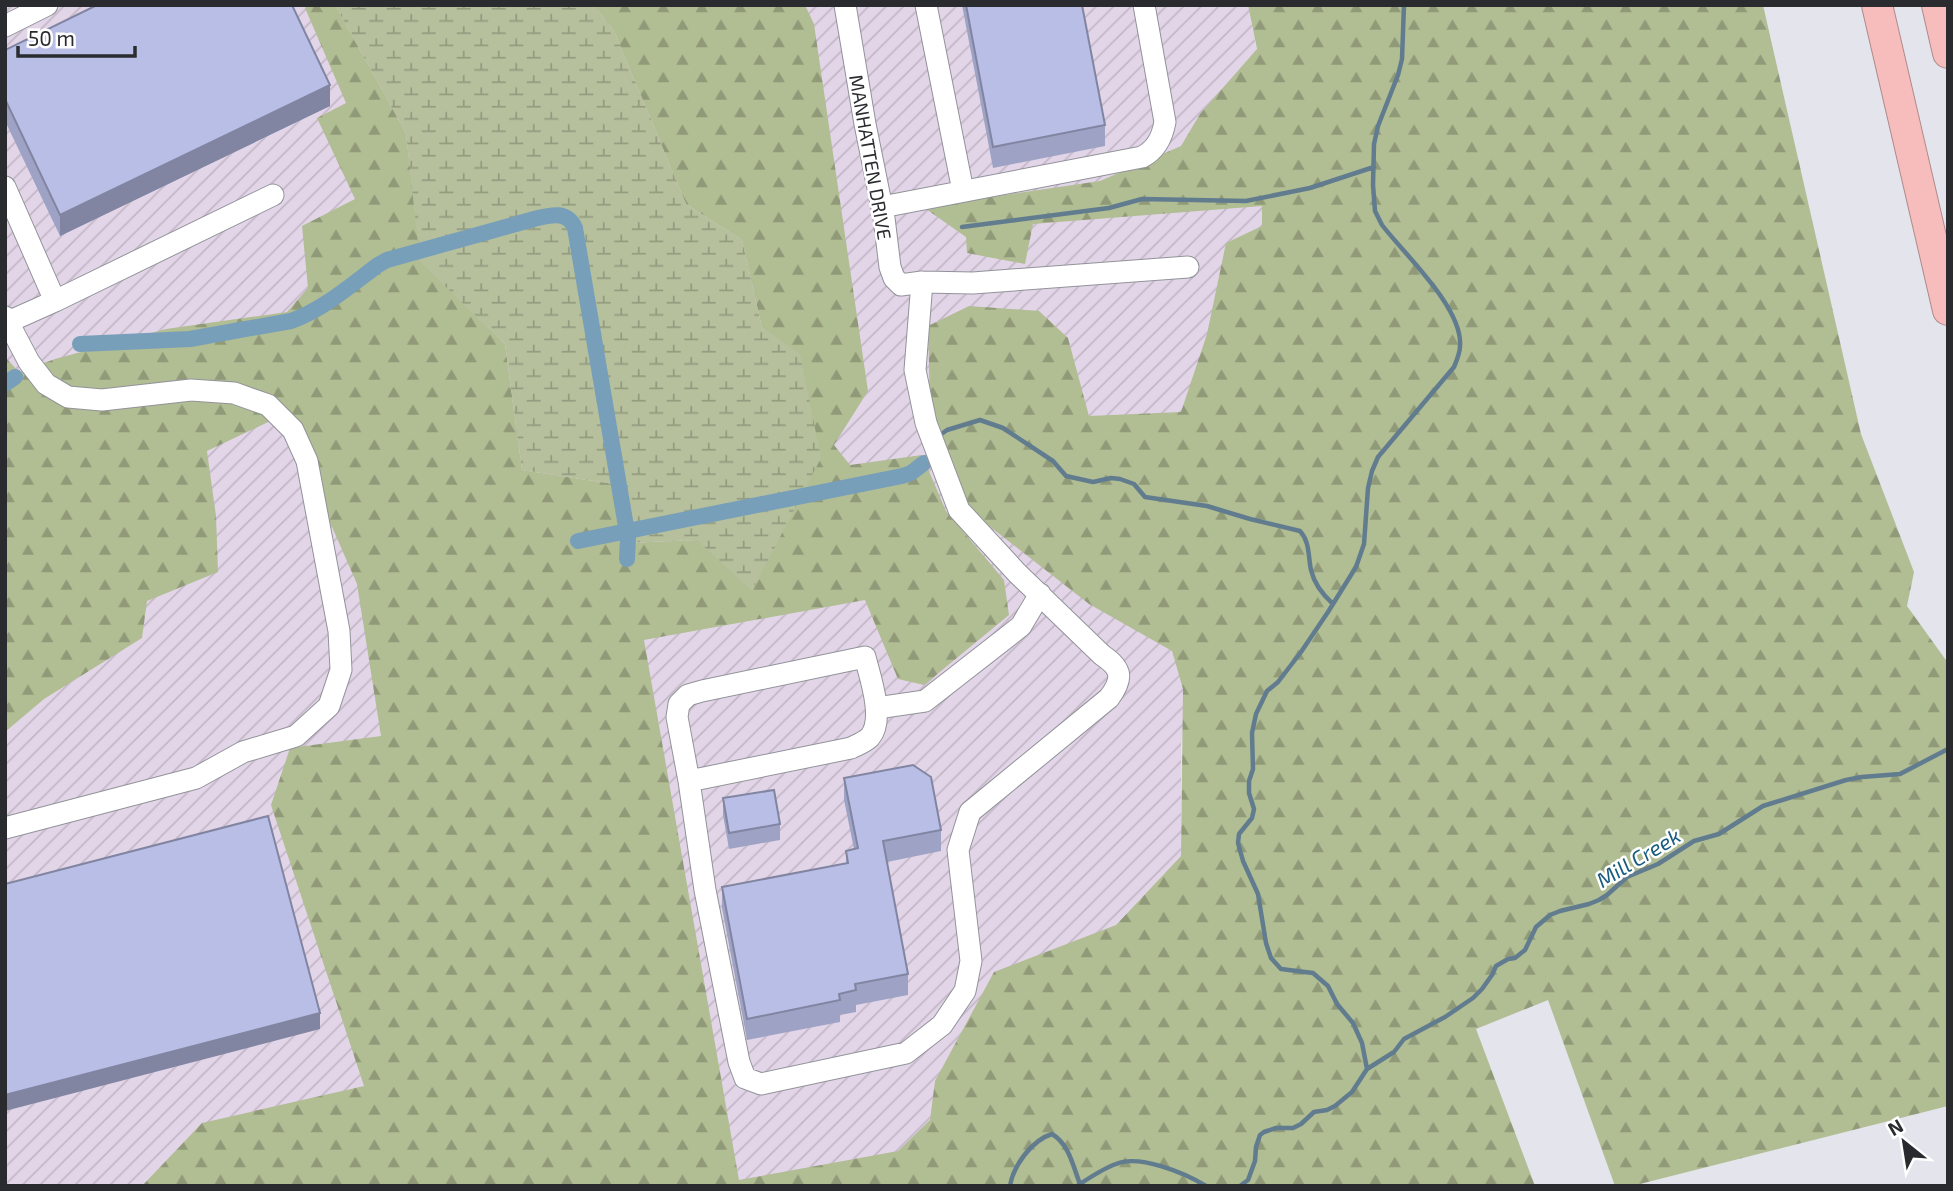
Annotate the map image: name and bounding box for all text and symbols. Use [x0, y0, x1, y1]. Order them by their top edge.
scale bar [18, 14, 135, 58]
text: 50 m [28, 25, 75, 50]
street label: MANHATTEN DRIVE [845, 73, 897, 241]
water label: Mill Creek [1591, 822, 1685, 892]
north arrow [1869, 1107, 1939, 1177]
text: N [1884, 1113, 1907, 1140]

